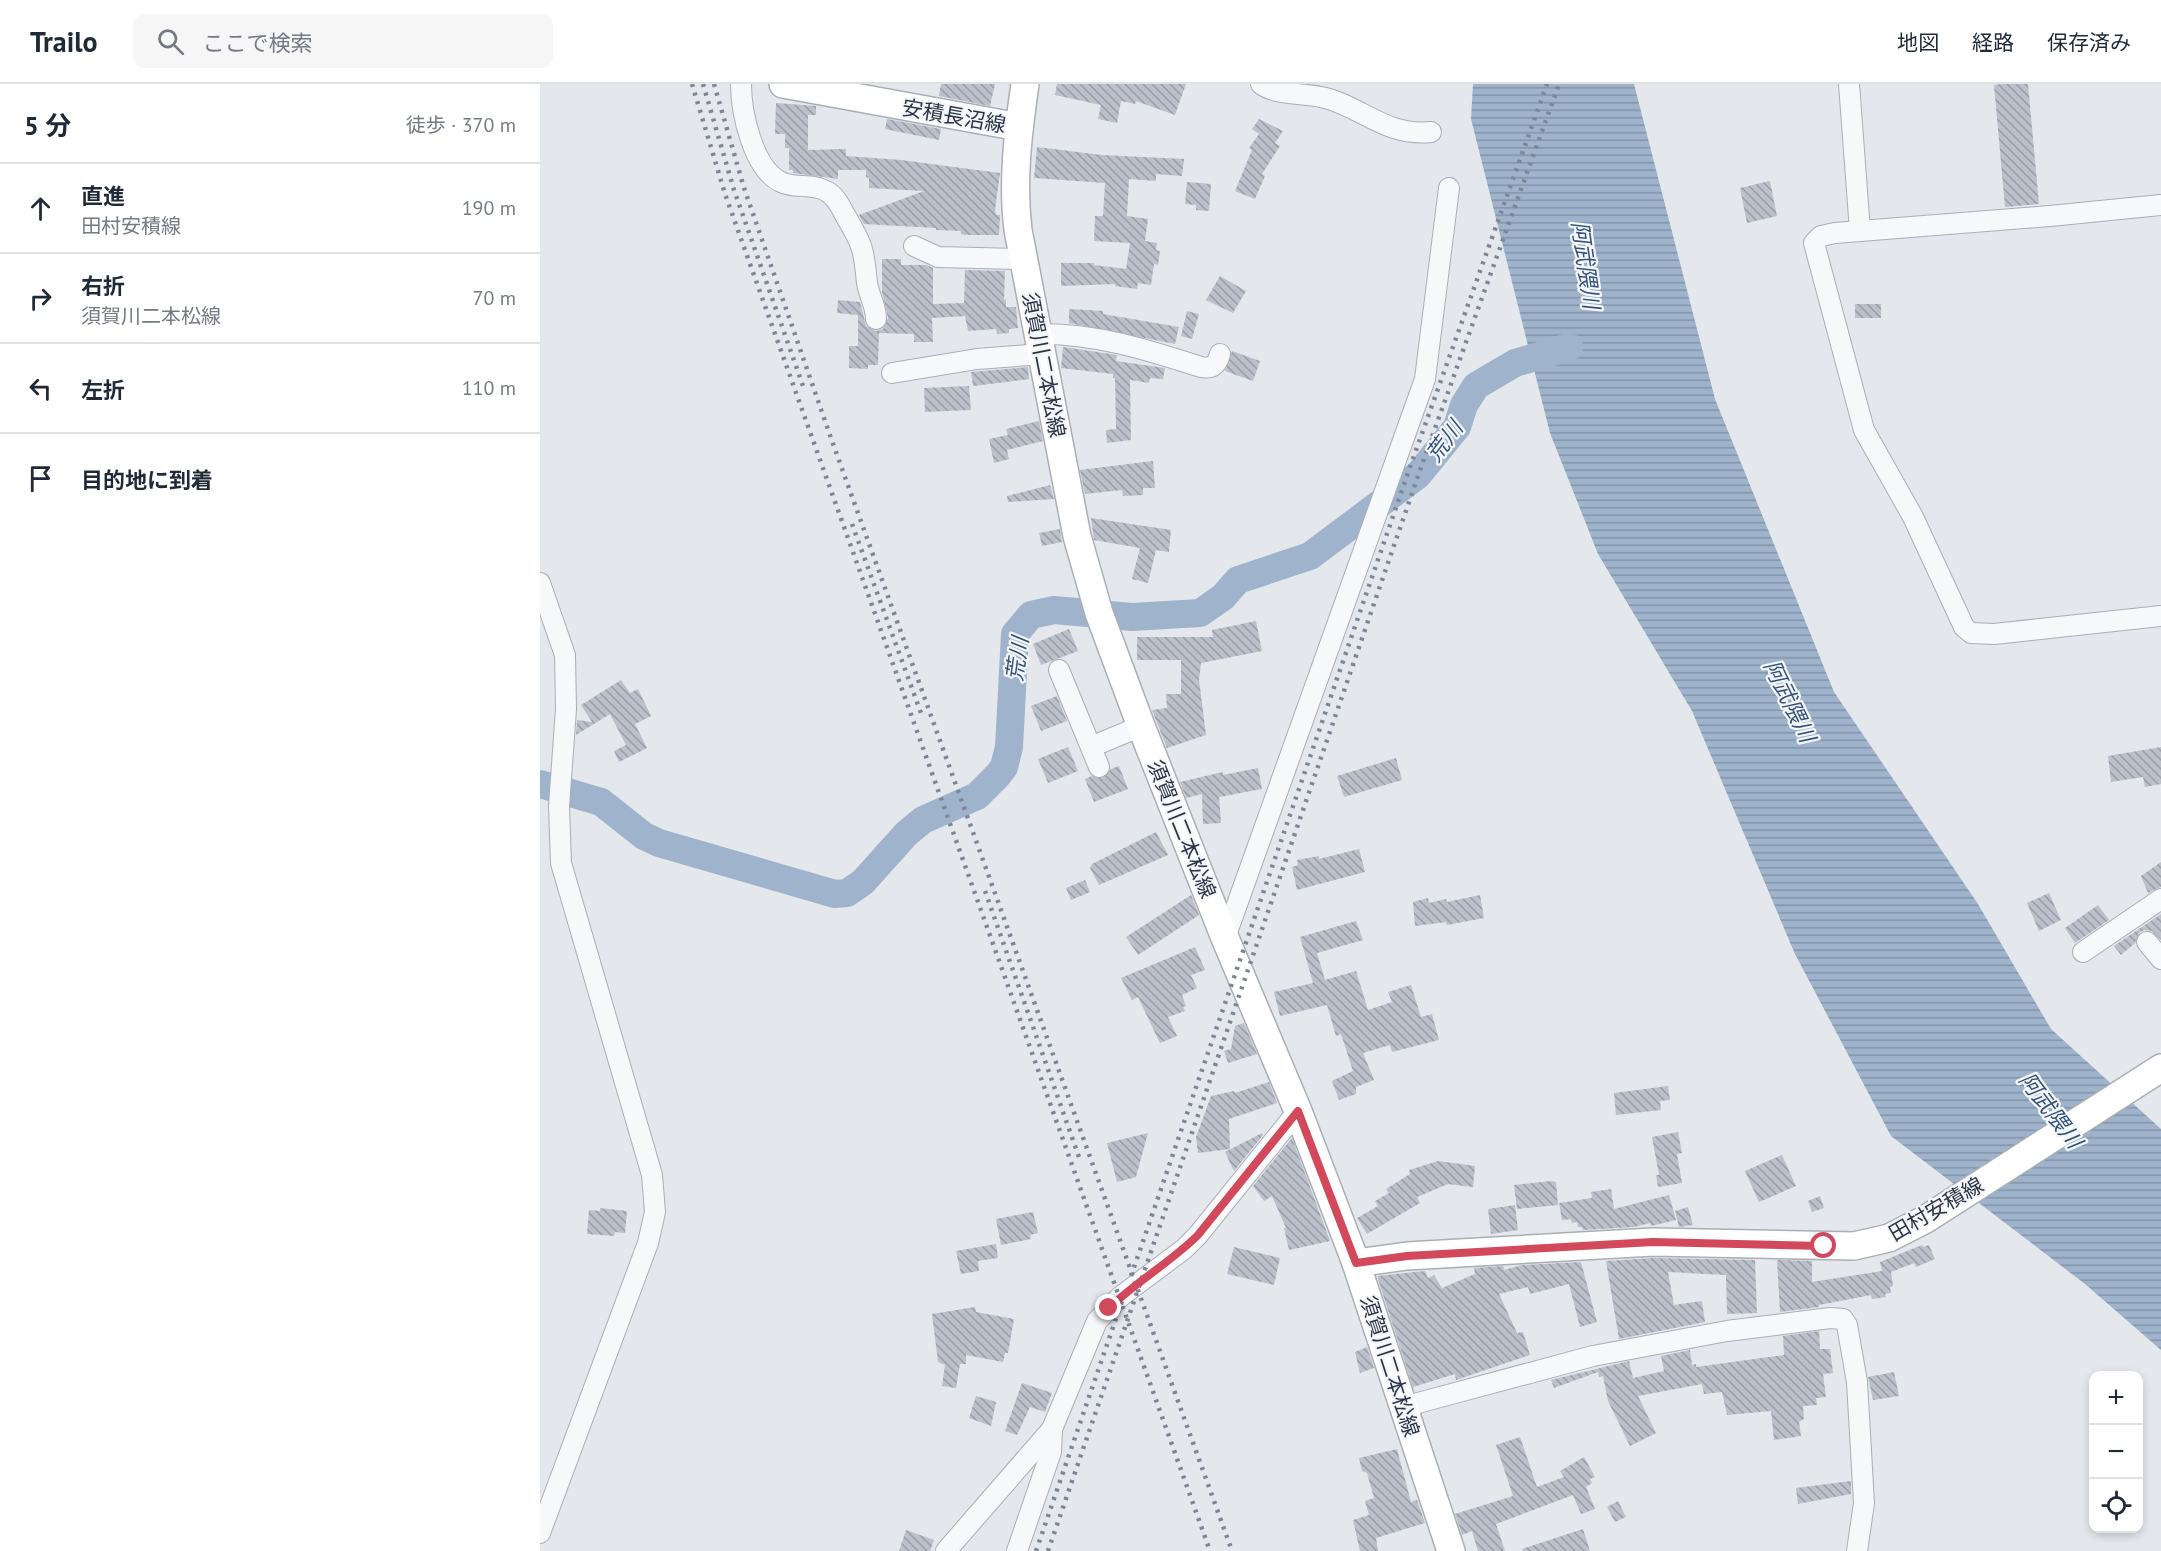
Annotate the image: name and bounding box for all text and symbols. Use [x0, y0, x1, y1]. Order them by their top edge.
search box [133, 14, 553, 68]
text: Trailo [30, 23, 97, 60]
icon: search [154, 25, 187, 58]
text: ここで検索 [202, 29, 313, 57]
text: 地図 [1897, 29, 1939, 56]
text: 経路 [1972, 29, 2014, 56]
text: 保存済み [2047, 29, 2131, 56]
street label: 安積長沼線 [900, 94, 1008, 138]
text: 5 分 [24, 109, 71, 142]
text: 徒歩 · 370 m [406, 112, 516, 138]
text: 直進 [81, 182, 125, 210]
icon: ahead [24, 192, 57, 225]
text: 190 m [462, 195, 516, 221]
text: 田村安積線 [81, 213, 181, 239]
water label: 阿武隈川 [1566, 219, 1606, 312]
text: 右折 [81, 272, 125, 300]
icon: right [24, 282, 57, 315]
text: 70 m [473, 285, 516, 311]
street label: 須賀川二本松線 [1017, 290, 1071, 440]
text: 須賀川二本松線 [81, 303, 221, 329]
icon: left [24, 372, 57, 405]
text: 110 m [462, 375, 516, 401]
text: 左折 [81, 376, 125, 404]
water label: 荒川 [1420, 413, 1470, 467]
icon: arrive [24, 462, 57, 495]
text: 目的地に到着 [81, 466, 213, 494]
water label: 荒川 [1000, 633, 1034, 683]
water label: 阿武隈川 [1758, 655, 1823, 748]
street label: 須賀川二本松線 [1142, 756, 1222, 902]
water label: 阿武隈川 [2013, 1066, 2090, 1155]
street label: 田村安積線 [1884, 1171, 1988, 1247]
route start [1810, 1232, 1836, 1258]
street label: 須賀川二本松線 [1354, 1292, 1426, 1440]
route end [1095, 1294, 1121, 1320]
map controls [2089, 1371, 2143, 1533]
button: + [2089, 1371, 2143, 1425]
button: − [2089, 1425, 2143, 1479]
button: locate [2089, 1479, 2143, 1533]

